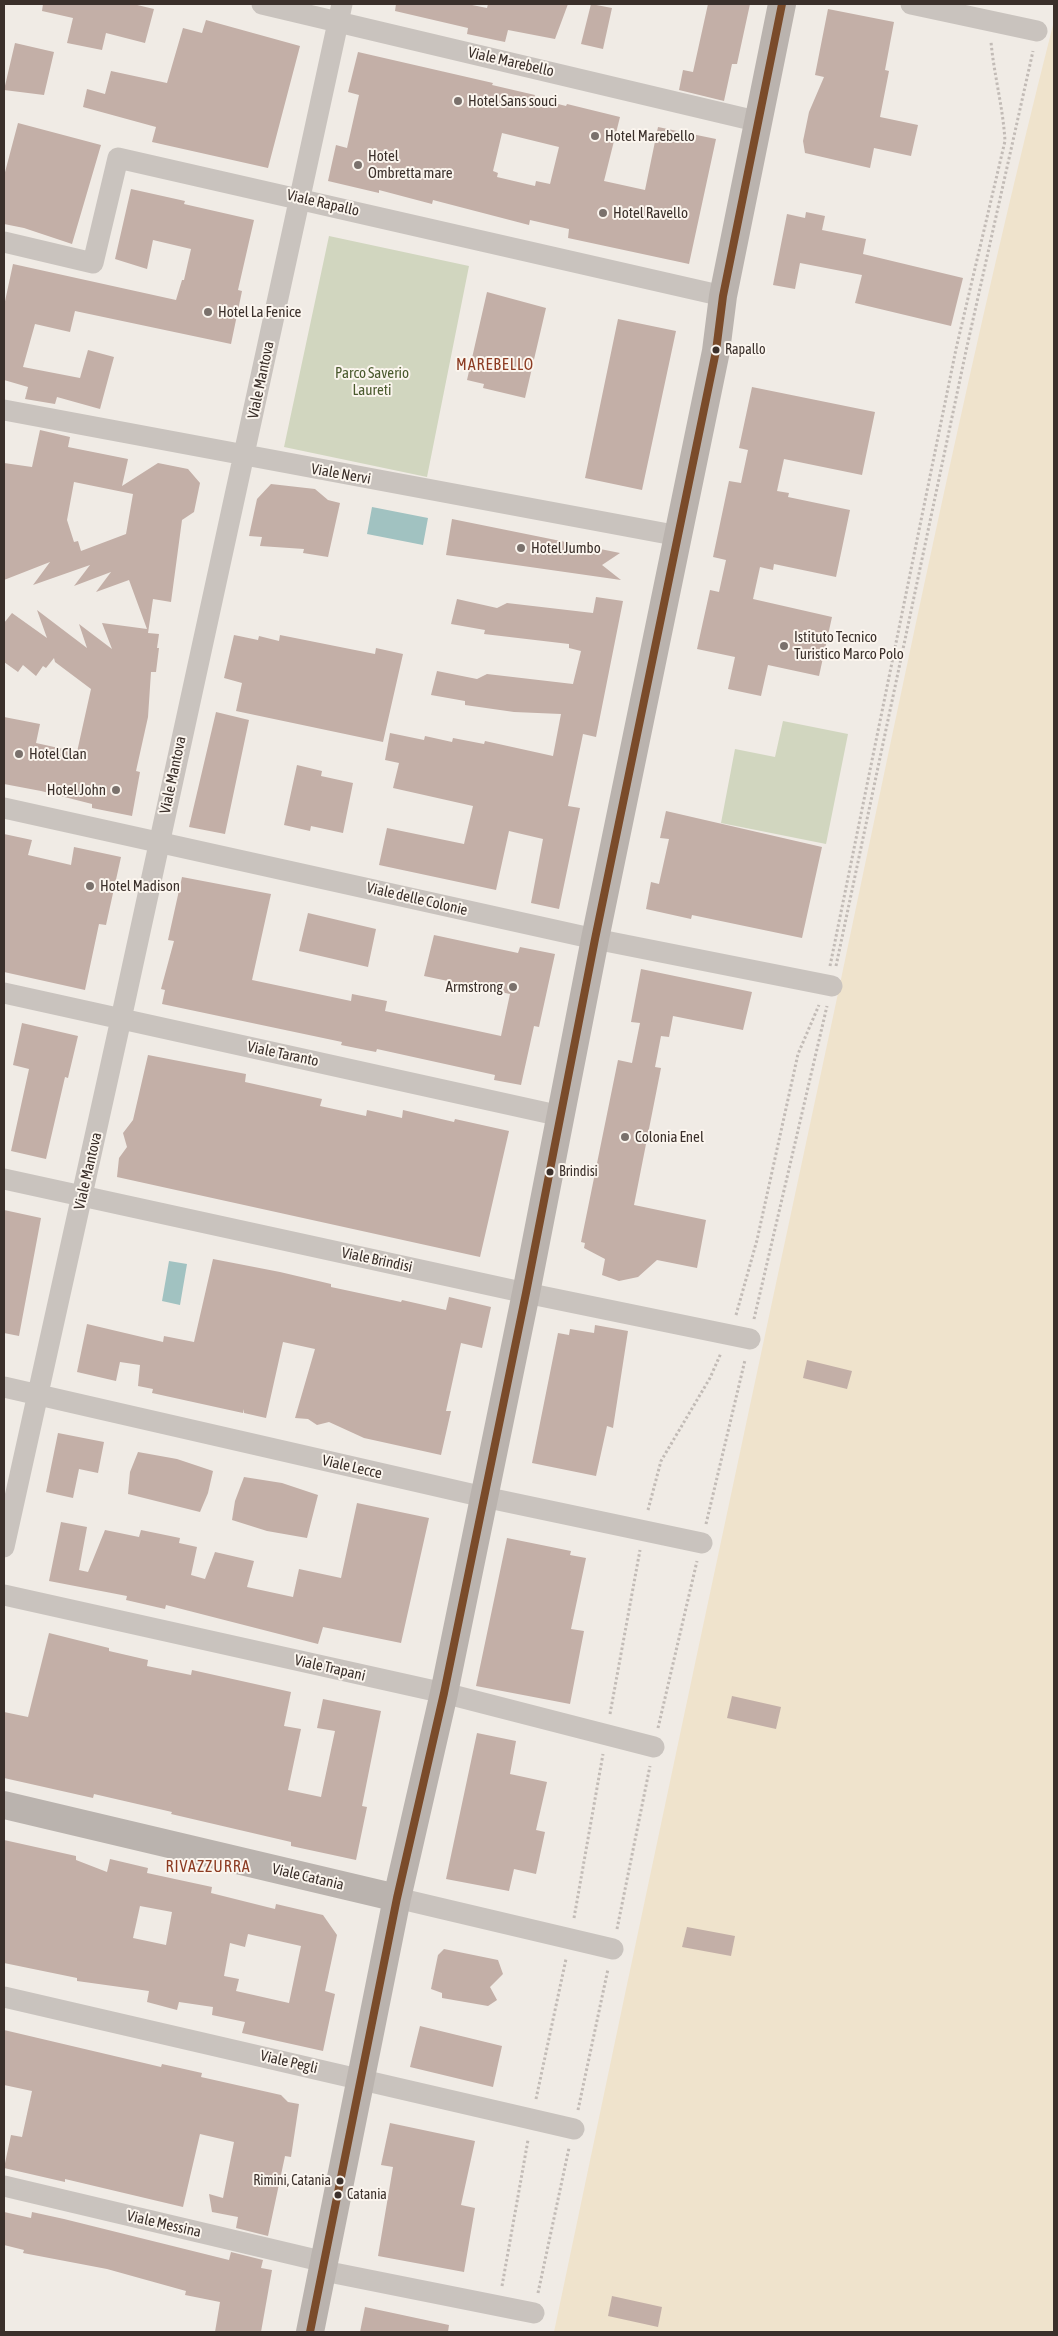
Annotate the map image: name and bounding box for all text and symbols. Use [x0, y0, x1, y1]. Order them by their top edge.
street label: Viale Marebello [466, 43, 556, 81]
place label: Hotel Sans souci [468, 92, 557, 110]
marker: Hotel Sans souci [452, 95, 464, 107]
place label: Hotel Marebello [605, 127, 695, 145]
marker: Hotel Marebello [589, 130, 601, 142]
place label: Hotel Ombretta mare [368, 147, 453, 182]
marker: Hotel Ombretta mare [352, 159, 364, 171]
street label: Viale Rapallo [285, 186, 361, 220]
place label: Hotel Ravello [613, 204, 688, 222]
marker: Hotel Ravello [597, 207, 609, 219]
place label: Hotel La Fenice [218, 303, 301, 321]
marker: Hotel La Fenice [202, 306, 214, 318]
street label: Viale Mantova [244, 340, 278, 420]
place label: Rapallo [725, 342, 766, 358]
marker: Rapallo [711, 345, 721, 355]
district label: MAREBELLO [455, 355, 535, 375]
park label: Parco Saverio Laureti [335, 364, 409, 399]
street label: Viale Nervi [310, 460, 372, 488]
place label: Hotel Jumbo [531, 539, 601, 557]
marker: Hotel Jumbo [515, 542, 527, 554]
place label: Istituto Tecnico Turistico Marco Polo [794, 628, 904, 663]
marker: Istituto Tecnico Turistico Marco Polo [778, 640, 790, 652]
street label: Viale Mantova [156, 735, 190, 815]
place label: Hotel Clan [29, 745, 87, 763]
marker: Hotel Clan [13, 748, 25, 760]
place label: Hotel John [47, 781, 106, 799]
marker: Hotel John [110, 784, 122, 796]
place label: Hotel Madison [100, 877, 180, 895]
street label: Viale delle Colonie [365, 879, 469, 919]
marker: Hotel Madison [84, 880, 96, 892]
place label: Armstrong [446, 978, 503, 996]
marker: Armstrong [507, 981, 519, 993]
street label: Viale Taranto [246, 1038, 320, 1070]
place label: Colonia Enel [635, 1128, 704, 1146]
street label: Viale Mantova [70, 1131, 106, 1211]
marker: Colonia Enel [619, 1131, 631, 1143]
place label: Brindisi [559, 1164, 598, 1180]
marker: Brindisi [545, 1167, 555, 1177]
street label: Viale Brindisi [340, 1244, 414, 1276]
street label: Viale Lecce [320, 1451, 384, 1483]
street label: Viale Trapani [293, 1651, 367, 1685]
district label: RIVAZZURRA [164, 1857, 252, 1877]
street label: Viale Catania [270, 1860, 346, 1894]
street label: Viale Pegli [259, 2047, 319, 2077]
place label: Rimini, Catania [253, 2173, 331, 2189]
marker: Rimini, Catania [335, 2176, 345, 2186]
place label: Catania [347, 2187, 387, 2203]
marker: Catania [333, 2190, 343, 2200]
street label: Viale Messina [125, 2207, 203, 2241]

